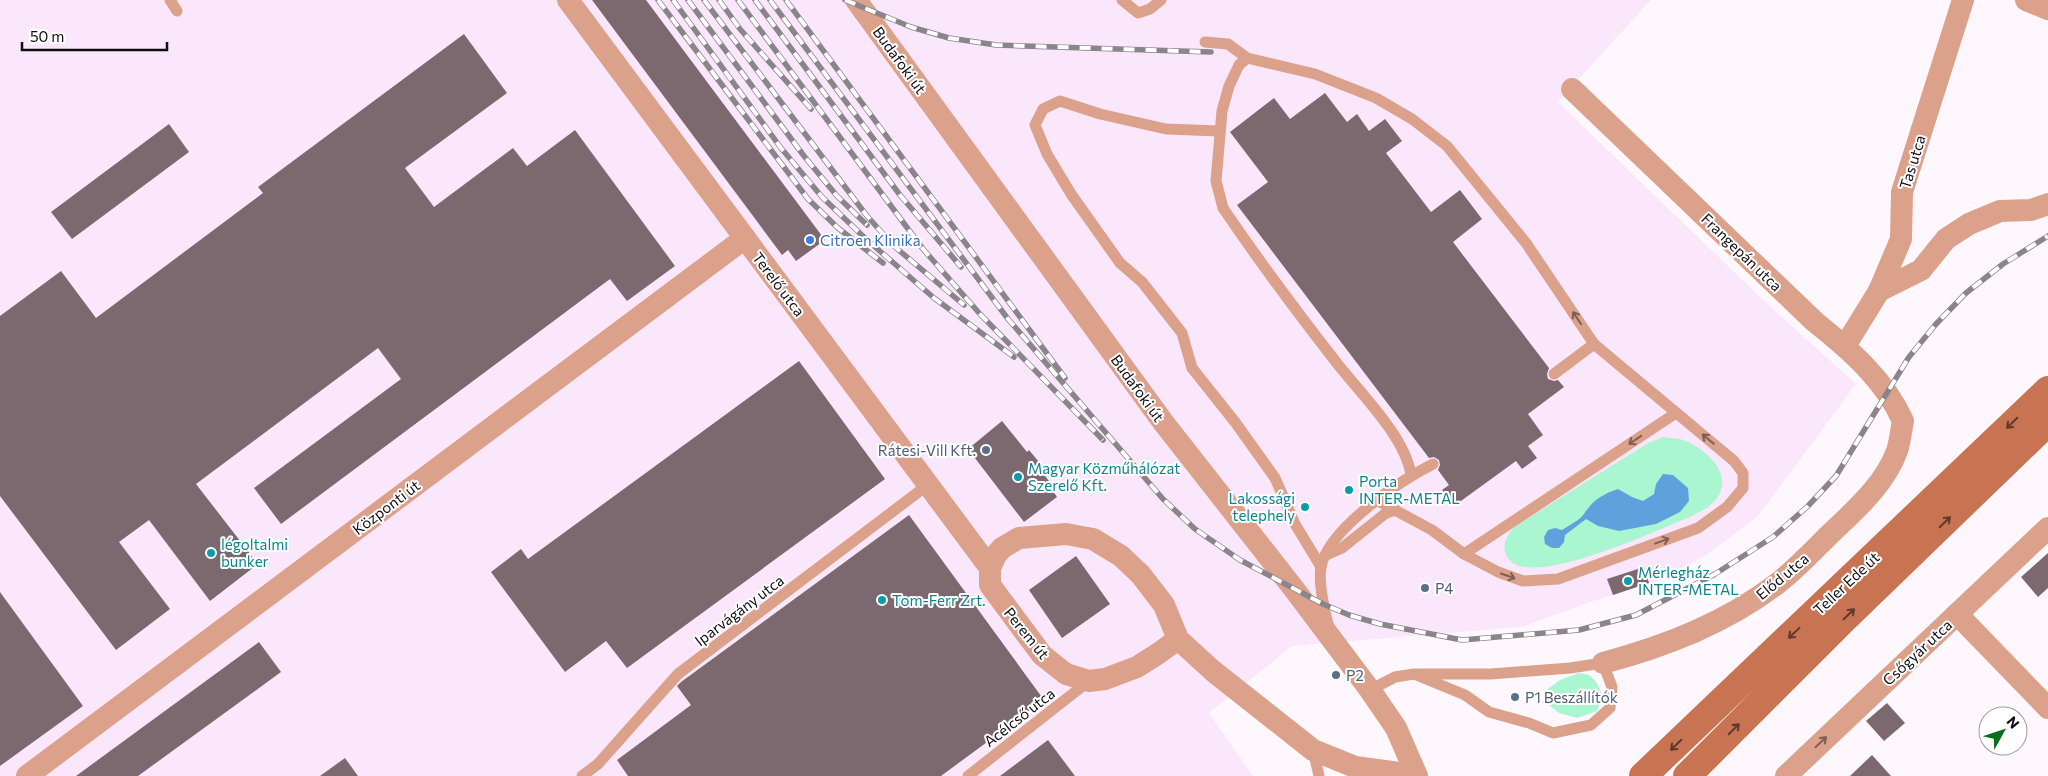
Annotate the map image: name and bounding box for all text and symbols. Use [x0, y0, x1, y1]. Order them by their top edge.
scale bar [22, 20, 168, 52]
street label: Budafoki út [870, 23, 930, 97]
text: 50 m [30, 27, 64, 45]
street label: Tas utca [1895, 133, 1929, 191]
street label: Frangepán utca [1698, 209, 1786, 295]
place label: Citroen Klinika [820, 231, 921, 249]
marker: Citroen Klinika [804, 234, 816, 246]
street label: Terelő utca [749, 248, 809, 320]
one-way arrow [1571, 311, 1582, 325]
street label: Budafoki út [1108, 351, 1168, 425]
one-way arrow [2007, 417, 2019, 429]
one-way arrow [1702, 434, 1715, 445]
one-way arrow [1629, 435, 1643, 445]
place label: Rátesi-Vill Kft. [878, 441, 976, 459]
marker: Rátesi-Vill Kft. [980, 444, 992, 456]
place label: Magyar Közműhálózat Szerelő Kft. [1028, 459, 1180, 494]
marker: Magyar Közműhálózat Szerelő Kft. [1012, 471, 1024, 483]
place label: Porta INTER-METAL [1359, 472, 1460, 507]
street label: Központi út [349, 476, 423, 538]
marker: Porta INTER-METAL [1343, 484, 1355, 496]
place label: Lakossági telephely [1229, 489, 1295, 524]
marker: Lakossági telephely [1299, 501, 1311, 513]
one-way arrow [1939, 516, 1951, 528]
place label: légoltalmi bunker [221, 535, 288, 570]
one-way arrow [1654, 536, 1670, 545]
marker: légoltalmi bunker [205, 547, 217, 559]
street label: Teller Ede út [1809, 548, 1883, 618]
street label: Előd utca [1752, 549, 1812, 603]
place label: Mérlegház INTER-METAL [1638, 563, 1739, 598]
street label: Iparvágány utca [691, 571, 787, 649]
one-way arrow [1499, 572, 1515, 581]
marker: Mérlegház INTER-METAL [1622, 575, 1634, 587]
place label: P4 [1435, 579, 1453, 597]
marker: P4 [1419, 582, 1431, 594]
place label: Tom-Ferr Zrt. [892, 591, 986, 609]
marker: Tom-Ferr Zrt. [876, 594, 888, 606]
street label: Perem út [1001, 604, 1053, 662]
one-way arrow [1842, 608, 1855, 620]
street label: Csőgyár utca [1879, 615, 1955, 689]
one-way arrow [1787, 627, 1800, 639]
place label: P2 [1346, 666, 1364, 684]
marker: P2 [1330, 669, 1342, 681]
street label: Acélcső utca [980, 684, 1058, 750]
place label: P1 Beszállítók [1525, 688, 1618, 706]
marker: P1 Beszállítók [1509, 691, 1521, 703]
north arrow [1978, 706, 2028, 756]
text: N [2003, 713, 2023, 732]
one-way arrow [1728, 723, 1740, 735]
one-way arrow [1815, 736, 1828, 748]
one-way arrow [1670, 738, 1682, 750]

